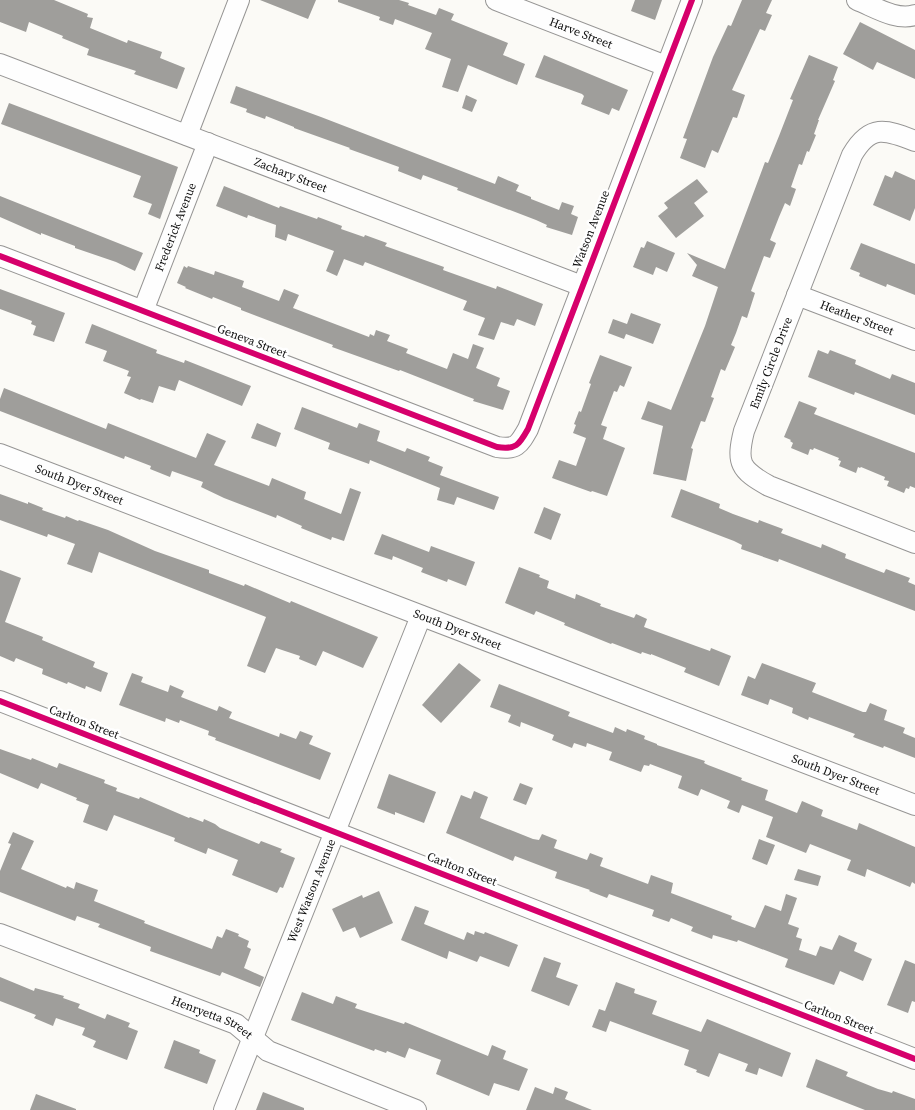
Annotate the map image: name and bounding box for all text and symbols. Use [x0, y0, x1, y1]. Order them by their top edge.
street label: Harve Street [547, 13, 615, 52]
street label: Zachary Street [252, 154, 329, 196]
street label: Frederick Avenue [151, 180, 200, 274]
street label: Watson Avenue [569, 188, 613, 270]
street label: Heather Street [818, 297, 896, 339]
street label: Emily Circle Drive [746, 315, 796, 411]
street label: Geneva Street [215, 320, 289, 362]
street label: South Dyer Street [33, 460, 126, 509]
street label: South Dyer Street [411, 605, 504, 654]
street label: Carlton Street [47, 701, 121, 743]
street label: South Dyer Street [789, 750, 882, 799]
street label: West Watson Avenue [284, 837, 339, 945]
street label: Carlton Street [425, 848, 499, 890]
street label: Henryetta Street [169, 992, 256, 1043]
street label: Carlton Street [802, 996, 876, 1038]

